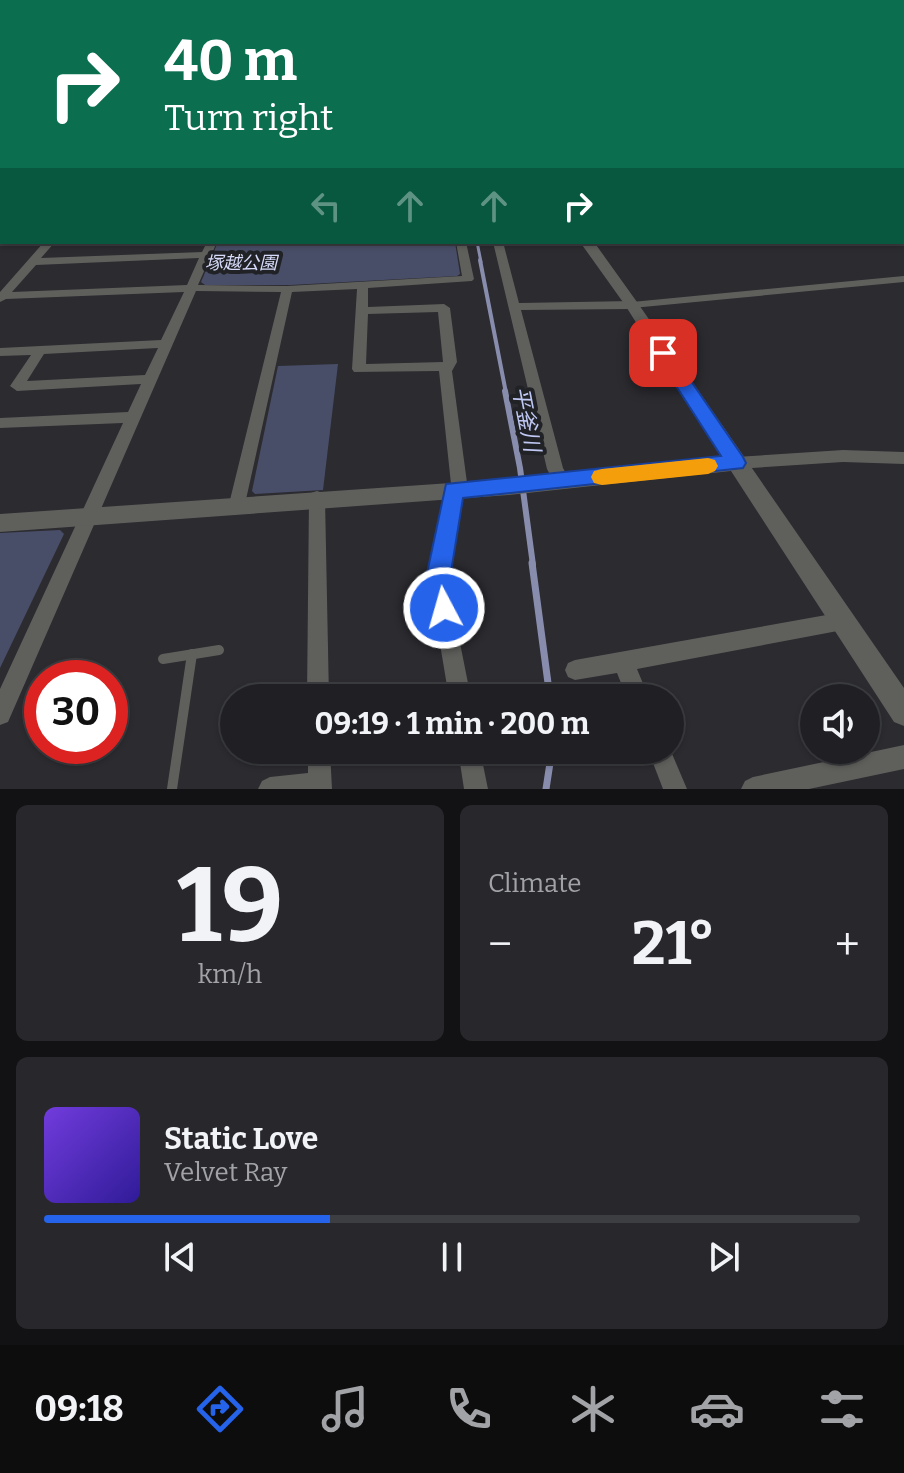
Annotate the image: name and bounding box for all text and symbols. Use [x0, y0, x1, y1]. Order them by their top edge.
text: 40 m [164, 28, 297, 95]
icon: right [32, 32, 136, 136]
text: Turn right [164, 96, 333, 140]
icon: left [304, 184, 348, 228]
icon: ahead [388, 184, 432, 228]
icon: ahead [472, 184, 516, 228]
icon: right [556, 184, 600, 228]
park label: 塚越公園 [205, 252, 280, 274]
pin [629, 319, 697, 387]
icon: arrive [641, 331, 685, 375]
water label: 平釜川 [507, 384, 546, 456]
position arrow [402, 566, 486, 650]
speed limit sign: 30 [24, 660, 128, 764]
map controls [800, 684, 880, 764]
button: sound [800, 684, 880, 764]
text: 09:19 · 1 min · 200 m [315, 706, 589, 742]
text: 19 [177, 844, 283, 969]
text: Climate [488, 868, 582, 899]
text: 21° [632, 908, 715, 980]
text: − [488, 918, 512, 971]
text: + [835, 918, 860, 971]
text: km/h [198, 959, 262, 990]
text: Static Love [164, 1121, 318, 1157]
text: Velvet Ray [164, 1157, 287, 1188]
icon: previous [158, 1235, 202, 1279]
icon: pause [430, 1235, 474, 1279]
icon: next [702, 1235, 746, 1279]
icon: directions [192, 1381, 248, 1437]
icon: music [317, 1381, 373, 1437]
icon: phone [441, 1381, 497, 1437]
icon: climate [565, 1381, 621, 1437]
icon: car [689, 1381, 745, 1437]
icon: filters [814, 1381, 870, 1437]
text: 09:18 [34, 1387, 124, 1431]

